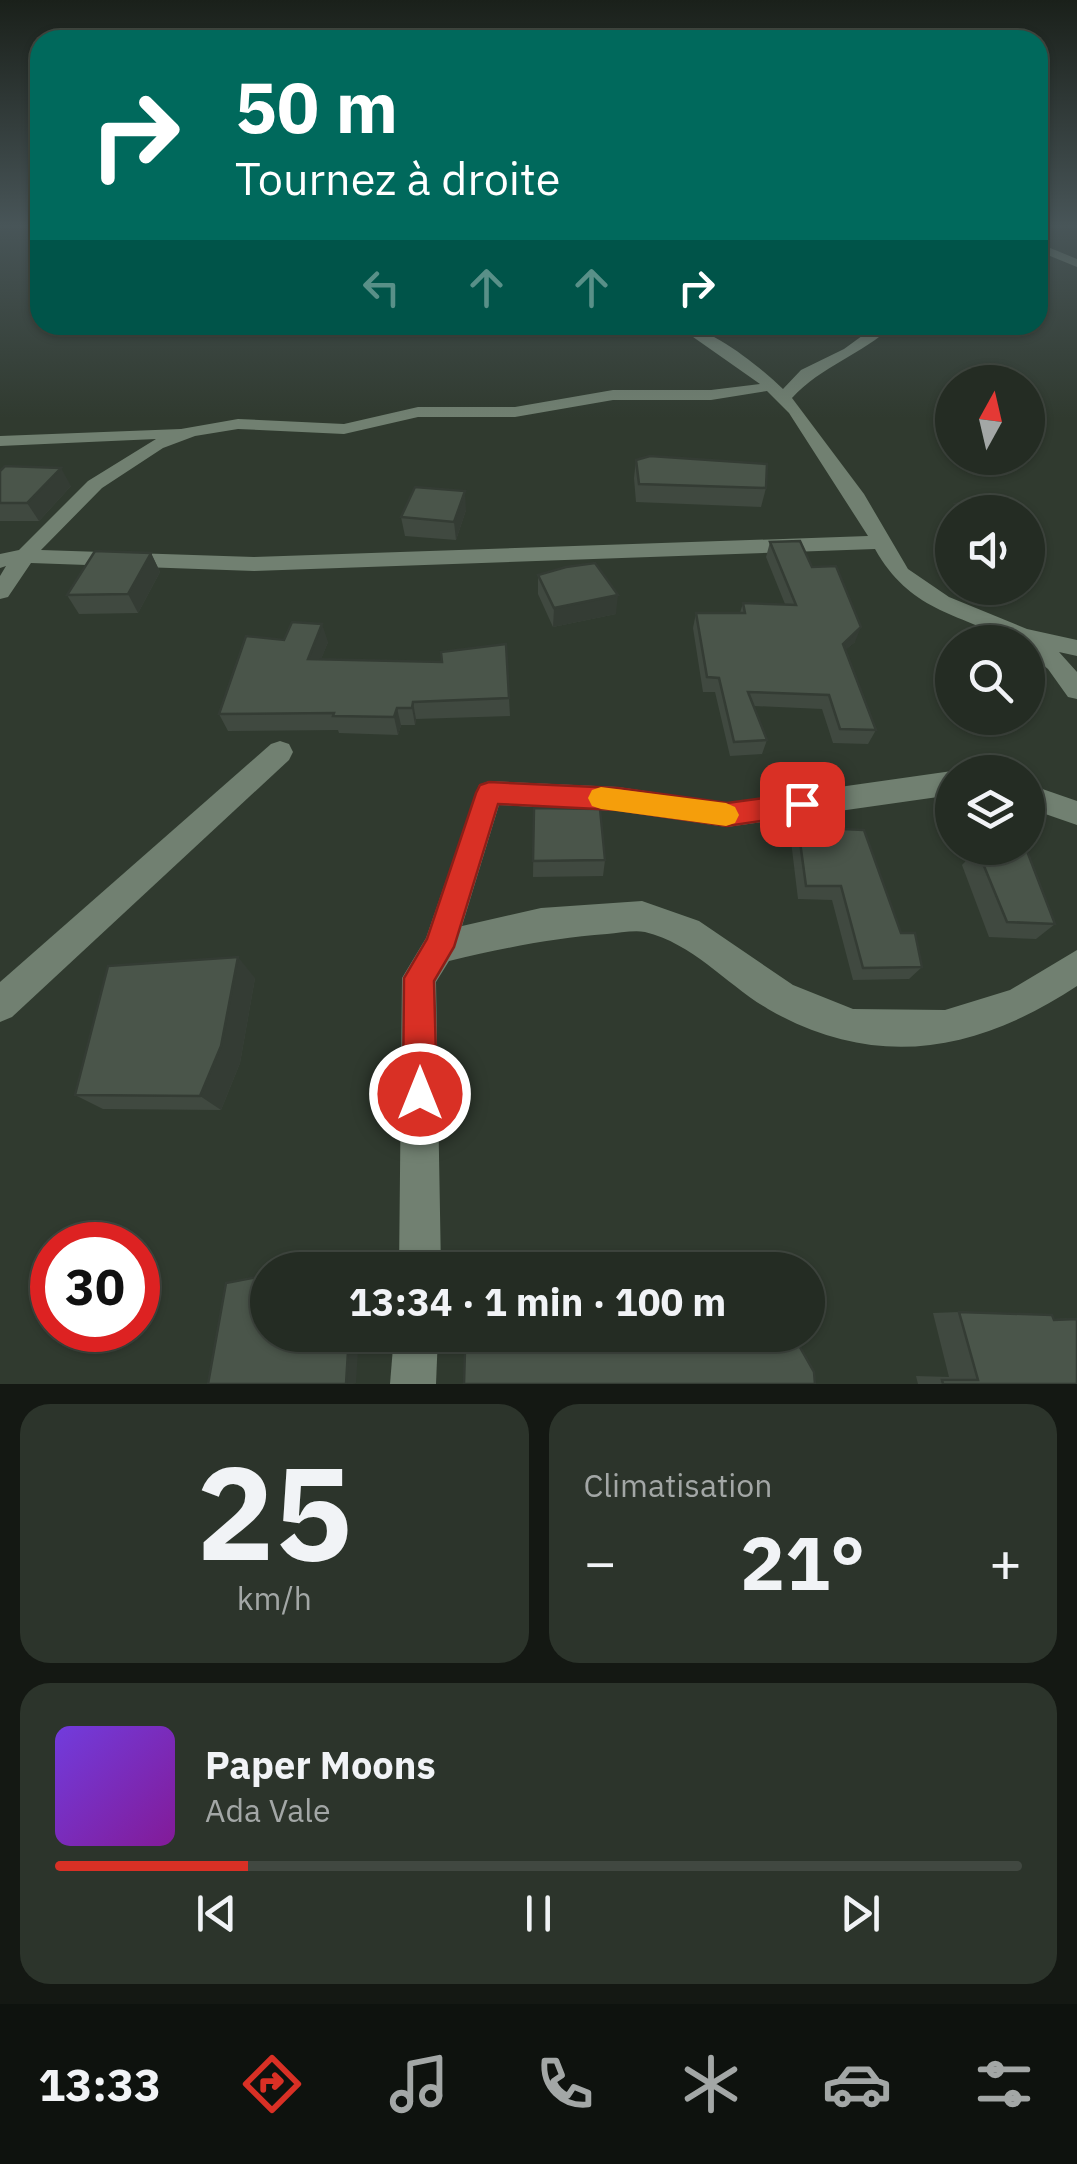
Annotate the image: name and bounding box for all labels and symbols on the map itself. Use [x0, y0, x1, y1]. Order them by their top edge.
north arrow [935, 365, 1045, 475]
pin [760, 762, 845, 847]
position arrow [368, 1042, 472, 1146]
speed limit sign: 30 [30, 1222, 160, 1352]

